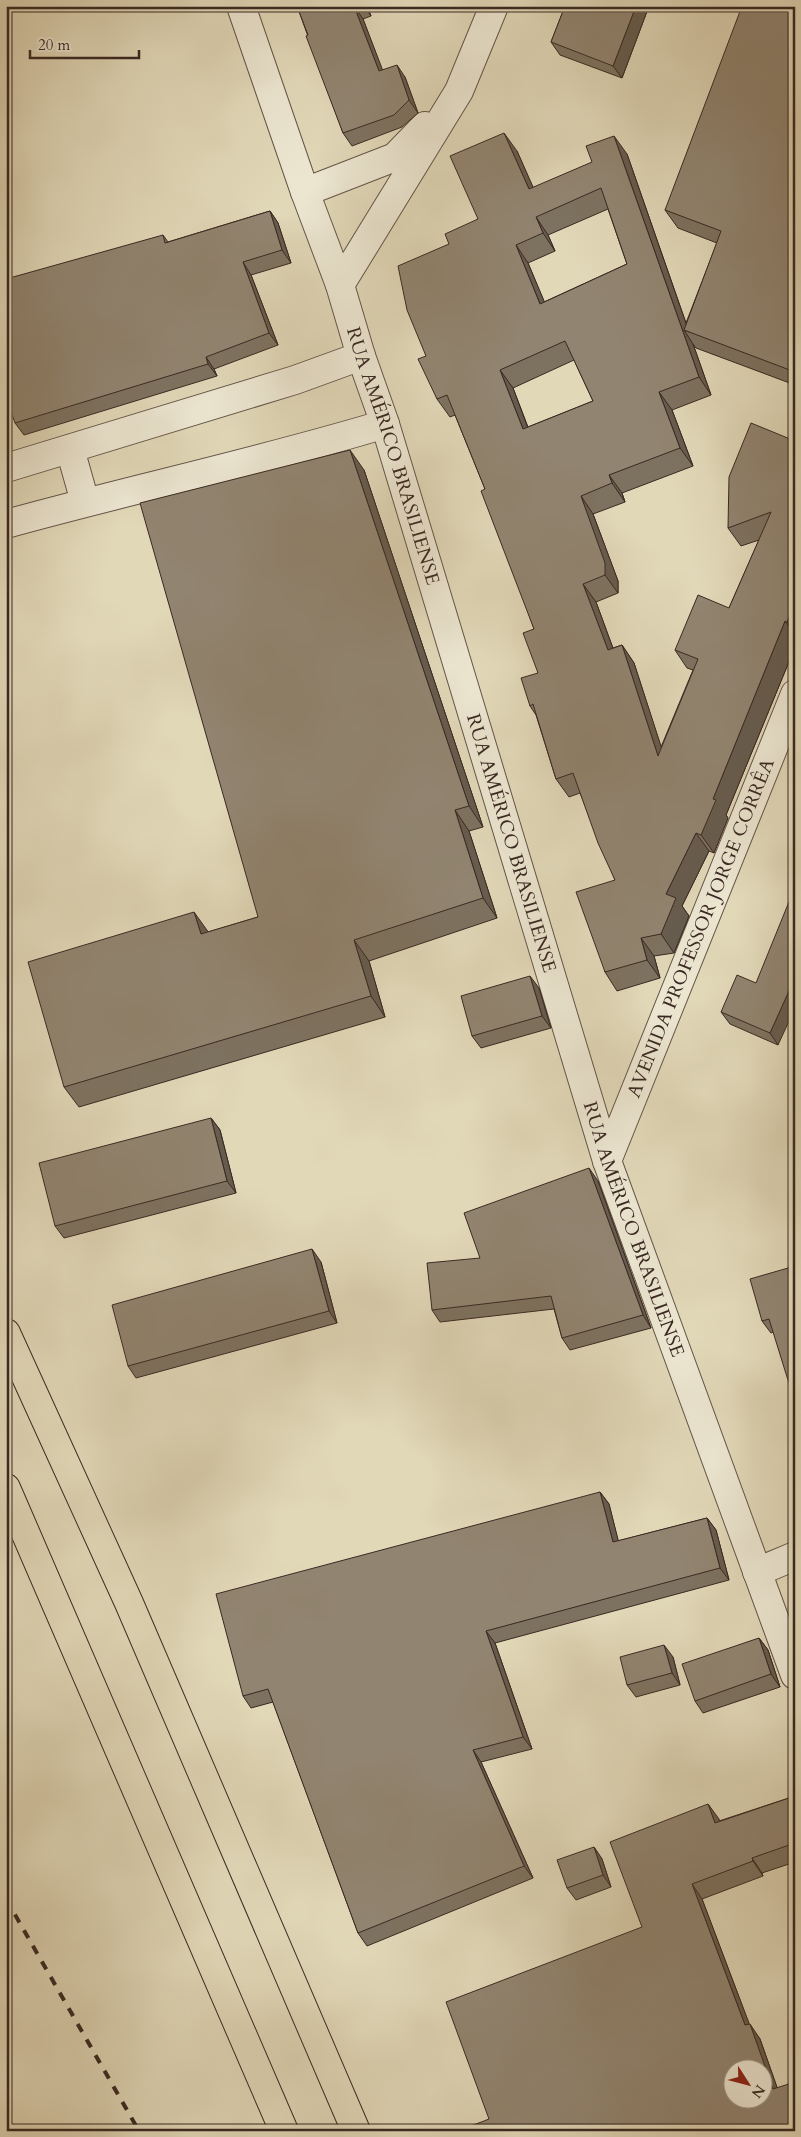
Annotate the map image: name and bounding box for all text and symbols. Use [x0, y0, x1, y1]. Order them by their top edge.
scale bar [30, 28, 139, 60]
text: 20 m [38, 35, 70, 55]
street label: RUA AMÉRICO BRASILIENSE [340, 324, 446, 588]
street label: RUA AMÉRICO BRASILIENSE [460, 711, 563, 976]
street label: AVENIDA PROFESSOR JORGE CORRÊA [621, 754, 781, 1102]
street label: RUA AMÉRICO BRASILIENSE [577, 1098, 691, 1360]
north arrow [724, 2060, 774, 2110]
text: N [747, 2081, 769, 2102]

